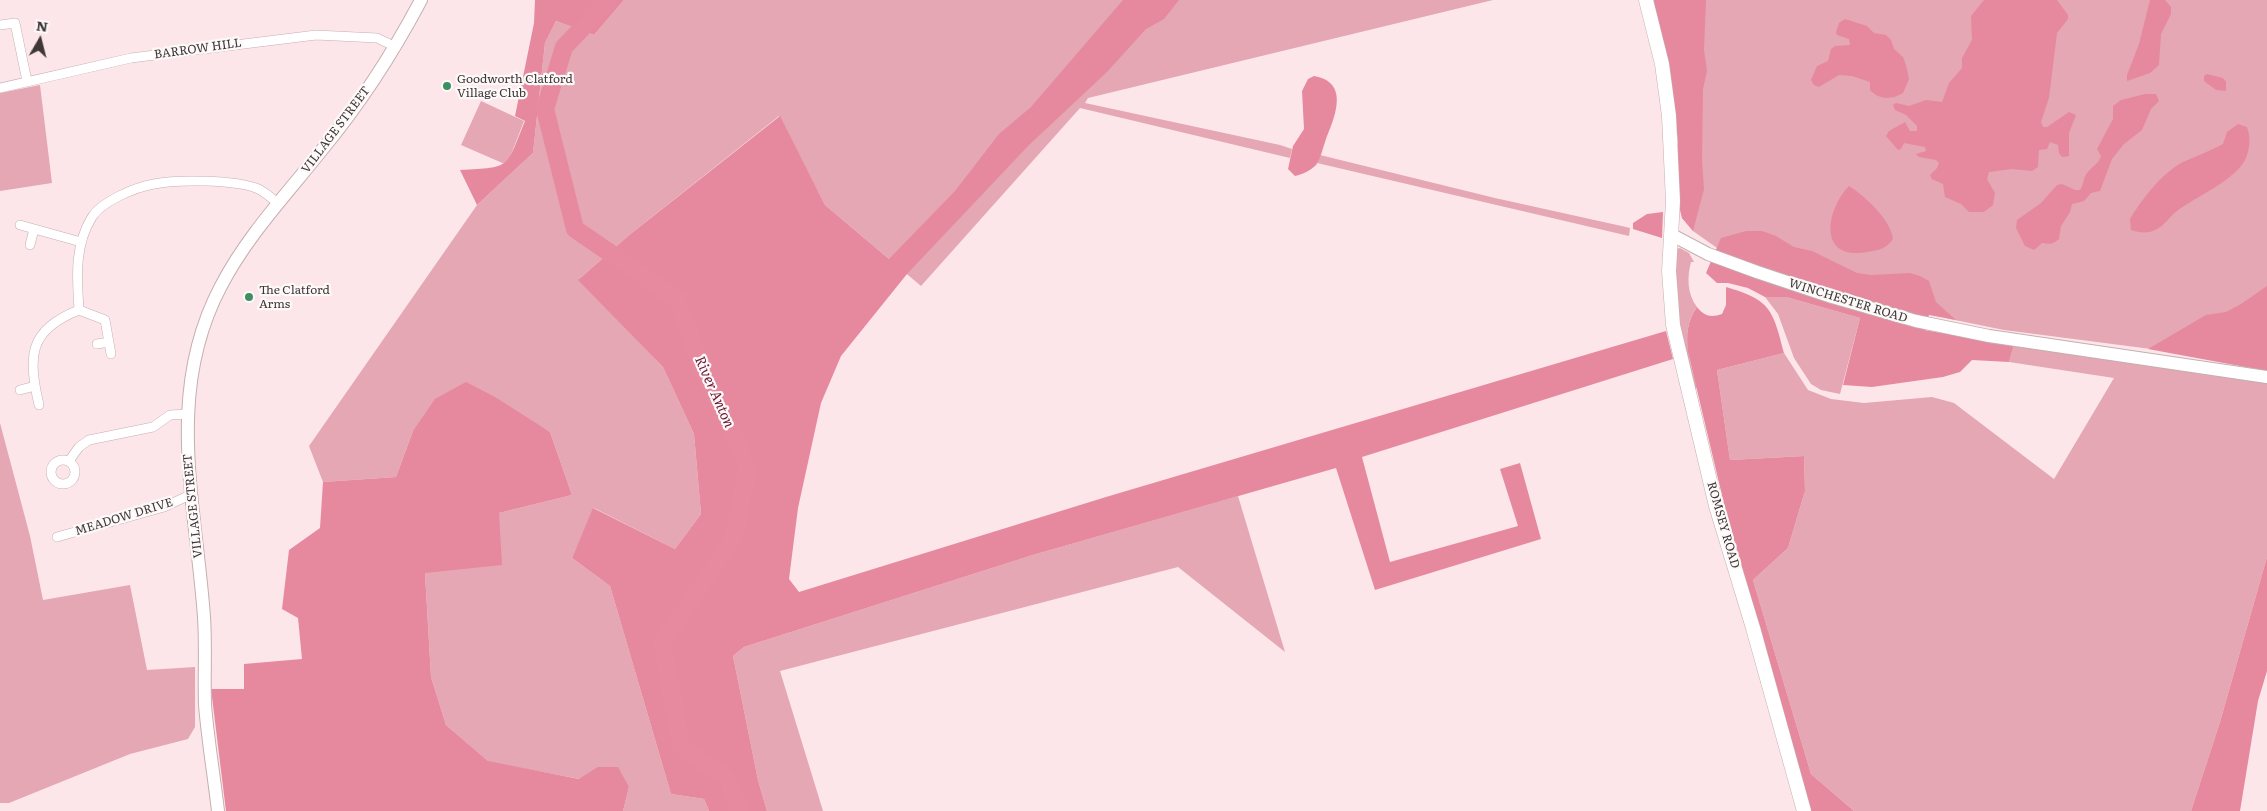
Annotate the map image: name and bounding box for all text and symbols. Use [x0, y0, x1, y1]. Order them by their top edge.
text: N [35, 14, 49, 36]
north arrow [15, 15, 65, 65]
street label: BARROW HILL [153, 36, 243, 62]
place label: Goodworth Clatford Village Club [457, 72, 573, 100]
marker: Goodworth Clatford Village Club [441, 80, 453, 92]
street label: VILLAGE STREET [299, 84, 373, 176]
street label: WINCHESTER ROAD [1787, 276, 1909, 326]
place label: The Clatford Arms [259, 283, 330, 311]
marker: The Clatford Arms [243, 291, 255, 303]
water label: River Anton [691, 354, 737, 430]
street label: VILLAGE STREET [180, 453, 206, 559]
street label: ROMSEY ROAD [1704, 480, 1742, 570]
street label: MEADOW DRIVE [73, 495, 175, 539]

